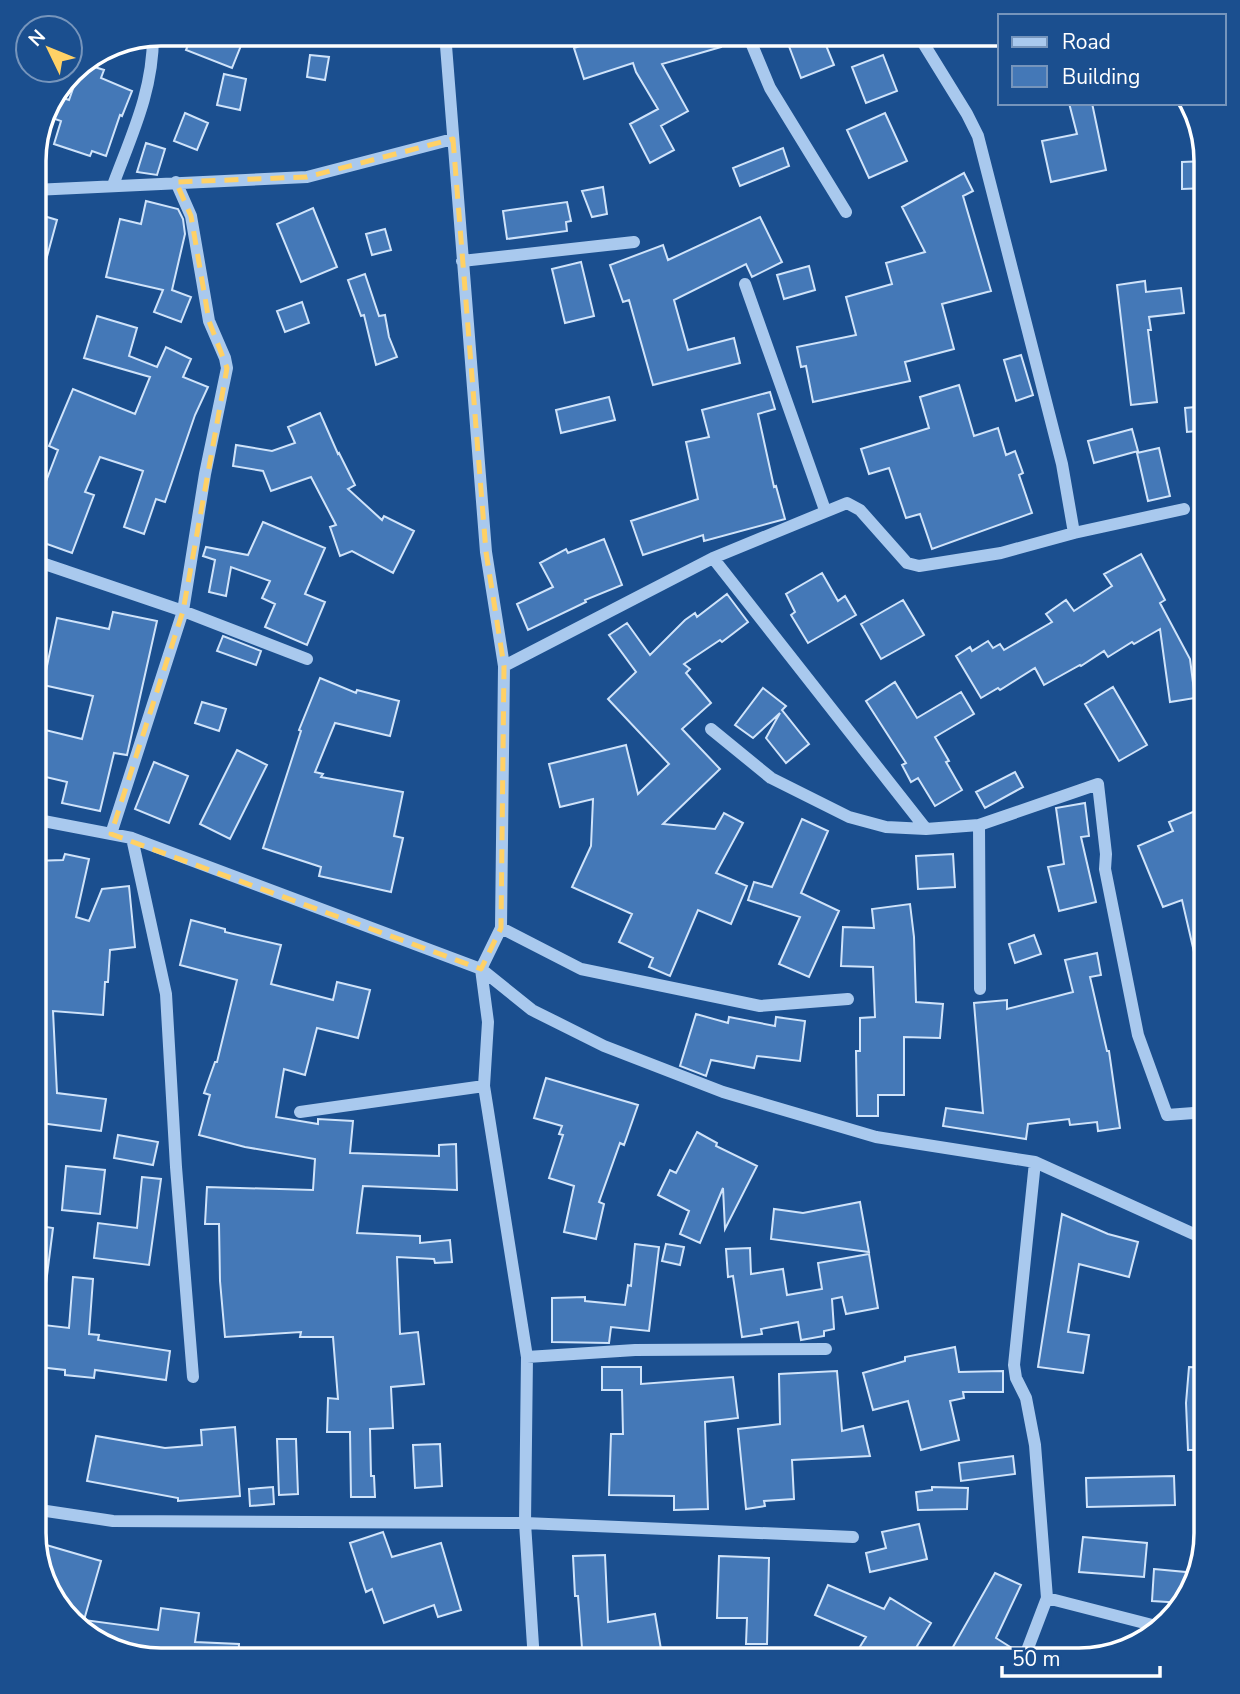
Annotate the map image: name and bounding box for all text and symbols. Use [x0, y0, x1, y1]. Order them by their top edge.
north arrow [14, 14, 84, 84]
legend [998, 14, 1226, 105]
text: N [23, 24, 52, 52]
text: Road [1062, 28, 1111, 56]
text: Building [1062, 63, 1140, 91]
scale bar [1002, 1634, 1160, 1678]
text: 50 m [1012, 1645, 1061, 1673]

